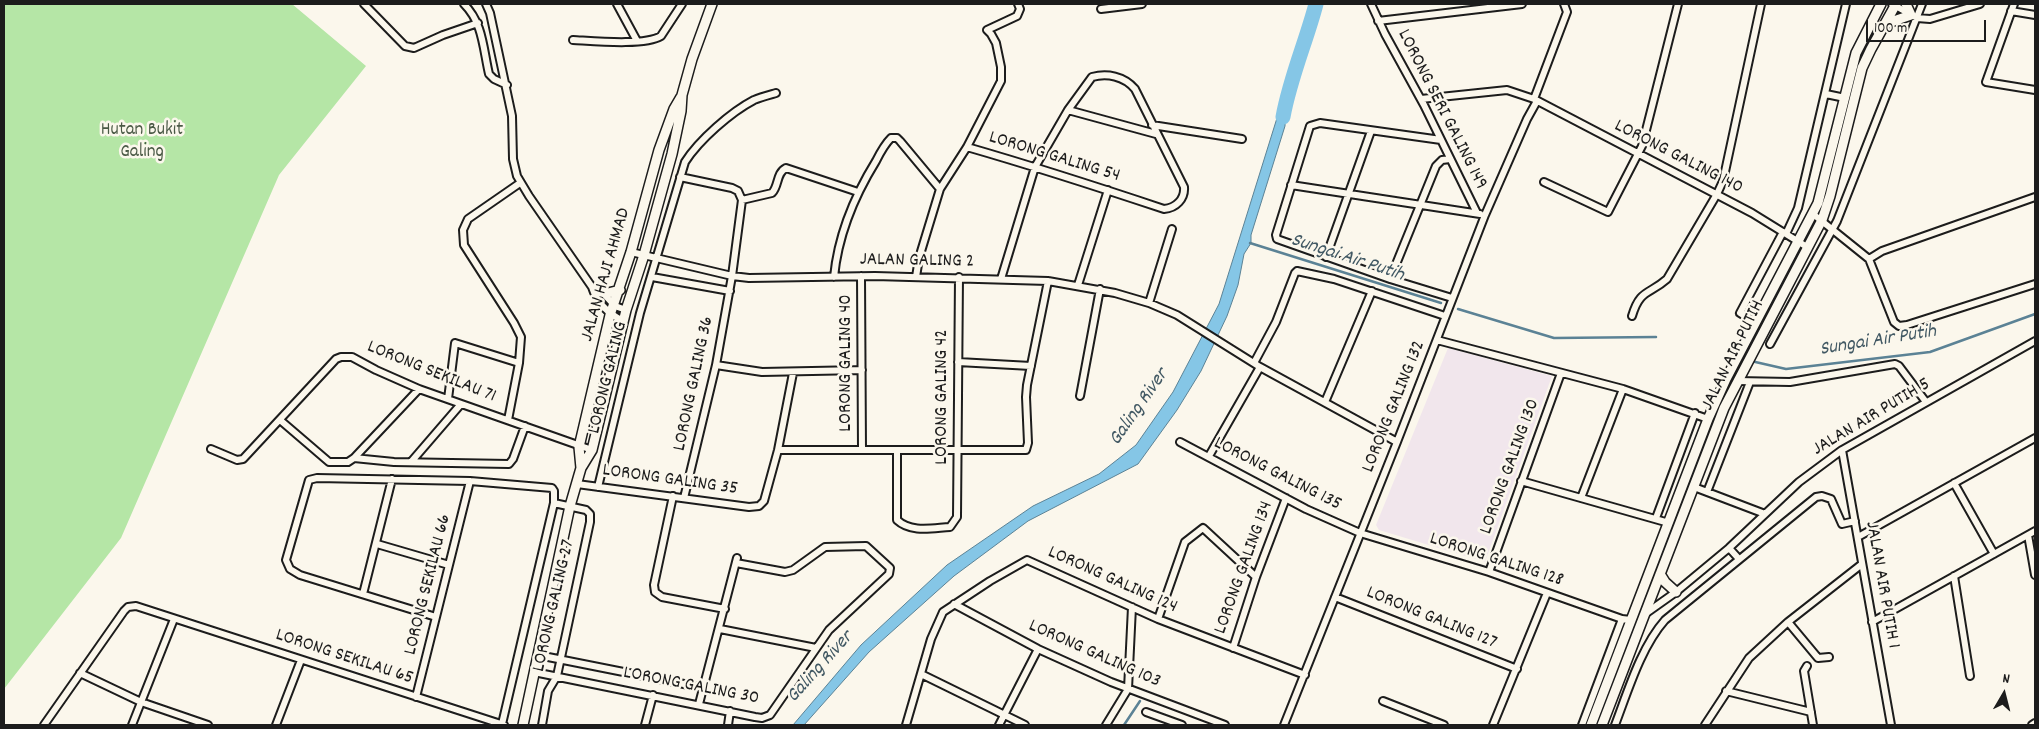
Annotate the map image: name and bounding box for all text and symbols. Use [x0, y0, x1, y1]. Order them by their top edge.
scale bar [1869, 10, 1989, 42]
text: 100 m [1874, 18, 1907, 40]
street label: LORONG SERI GALING 149 [1391, 26, 1491, 194]
street label: LORONG GALING 140 [1610, 116, 1746, 200]
park label: Hutan Bukit Galing [101, 120, 183, 164]
street label: LORONG GALING 54 [986, 127, 1122, 189]
street label: JALAN HAJI AHMAD [577, 206, 637, 344]
water label: Sungai Air Putih [1287, 229, 1407, 289]
street label: JALAN GALING 2 [860, 250, 974, 274]
street label: LORONG GALING 40 [836, 294, 858, 432]
street label: JALAN AIR PUTIH [1697, 297, 1771, 415]
street label: LORONG GALING 36 [670, 315, 720, 453]
street label: LORONG GALING [584, 320, 634, 436]
water label: Sungai Air Putih [1818, 321, 1938, 363]
street label: LORONG GALING 42 [932, 329, 954, 465]
street label: LORONG SEKILAU 71 [363, 337, 499, 409]
street label: LORONG GALING 132 [1358, 338, 1432, 476]
water label: Galing River [1105, 365, 1175, 451]
street label: JALAN AIR PUTIH 5 [1809, 374, 1935, 462]
street label: LORONG GALING 130 [1476, 396, 1546, 538]
street label: LORONG GALING 135 [1209, 433, 1345, 517]
street label: LORONG GALING 35 [601, 460, 739, 502]
street label: LORONG GALING 134 [1210, 499, 1280, 637]
street label: LORONG SEKILAU 66 [401, 512, 457, 658]
street label: JALAN AIR PUTIH 1 [1859, 520, 1903, 650]
street label: LORONG GALING 128 [1426, 529, 1566, 593]
street label: LORONG GALING 27 [529, 538, 581, 674]
street label: LORONG GALING 124 [1044, 542, 1180, 620]
street label: LORONG GALING 127 [1362, 582, 1500, 656]
street label: LORONG GALING 103 [1024, 616, 1164, 694]
street label: LORONG SEKILAU 65 [272, 625, 416, 691]
water label: Galing River [782, 627, 860, 709]
street label: LORONG GALING 30 [621, 663, 761, 711]
north arrow [1979, 669, 2029, 719]
text: N [2001, 669, 2011, 690]

